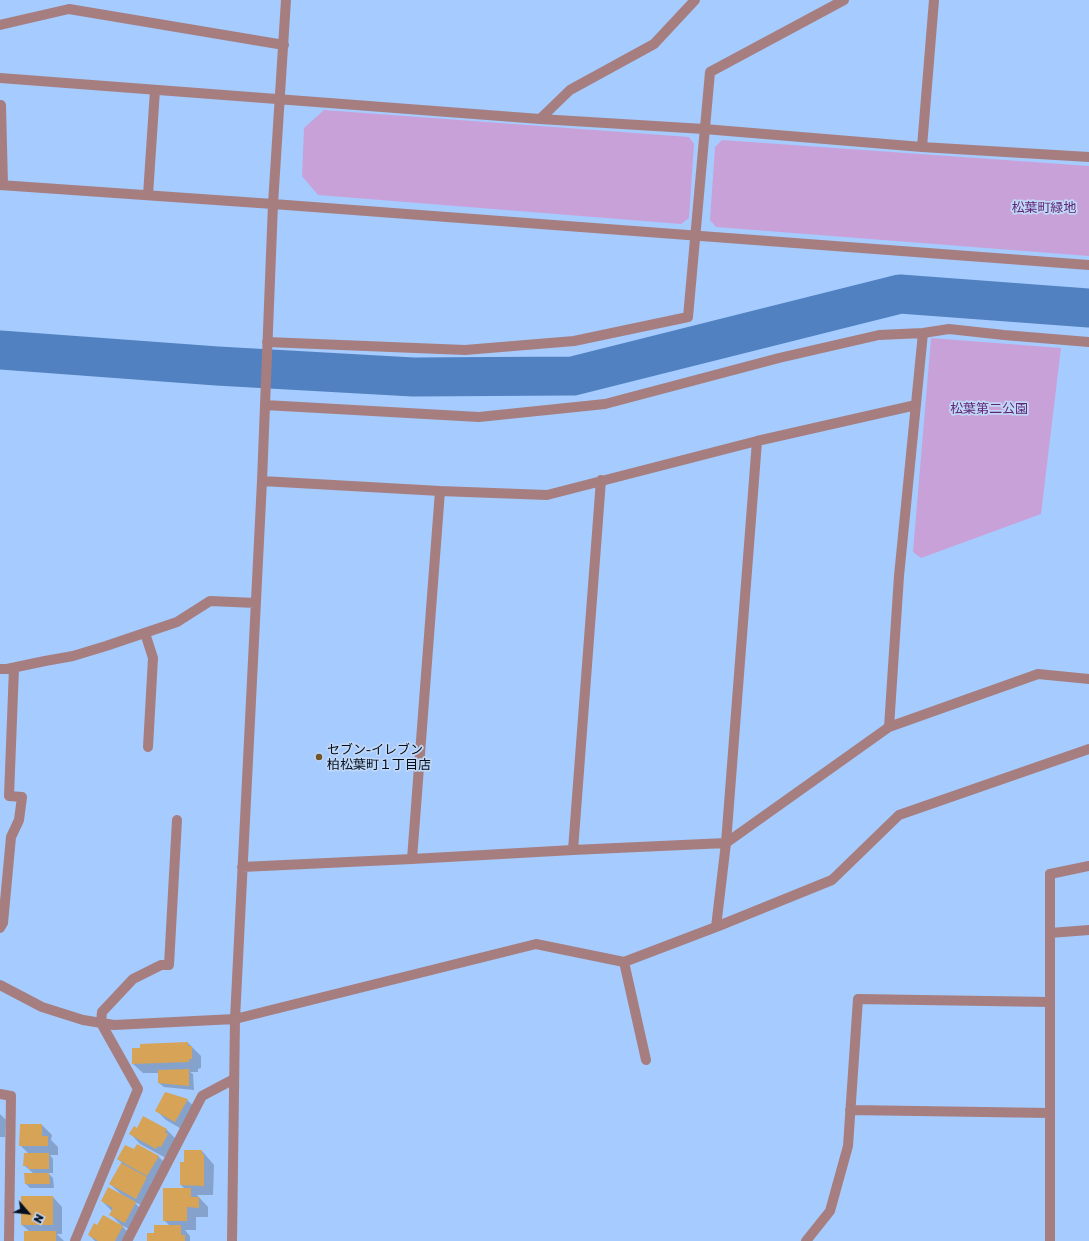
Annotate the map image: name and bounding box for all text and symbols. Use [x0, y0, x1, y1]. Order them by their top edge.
park label: 松葉町緑地 [1012, 200, 1076, 216]
park label: 松葉第二公園 [950, 401, 1028, 417]
place label: セブン-イレブン 柏松葉町１丁目店 [327, 742, 431, 773]
marker: セブン-イレブン 柏松葉町１丁目店 [314, 752, 324, 762]
north arrow [8, 1193, 48, 1233]
text: N [31, 1212, 47, 1226]

